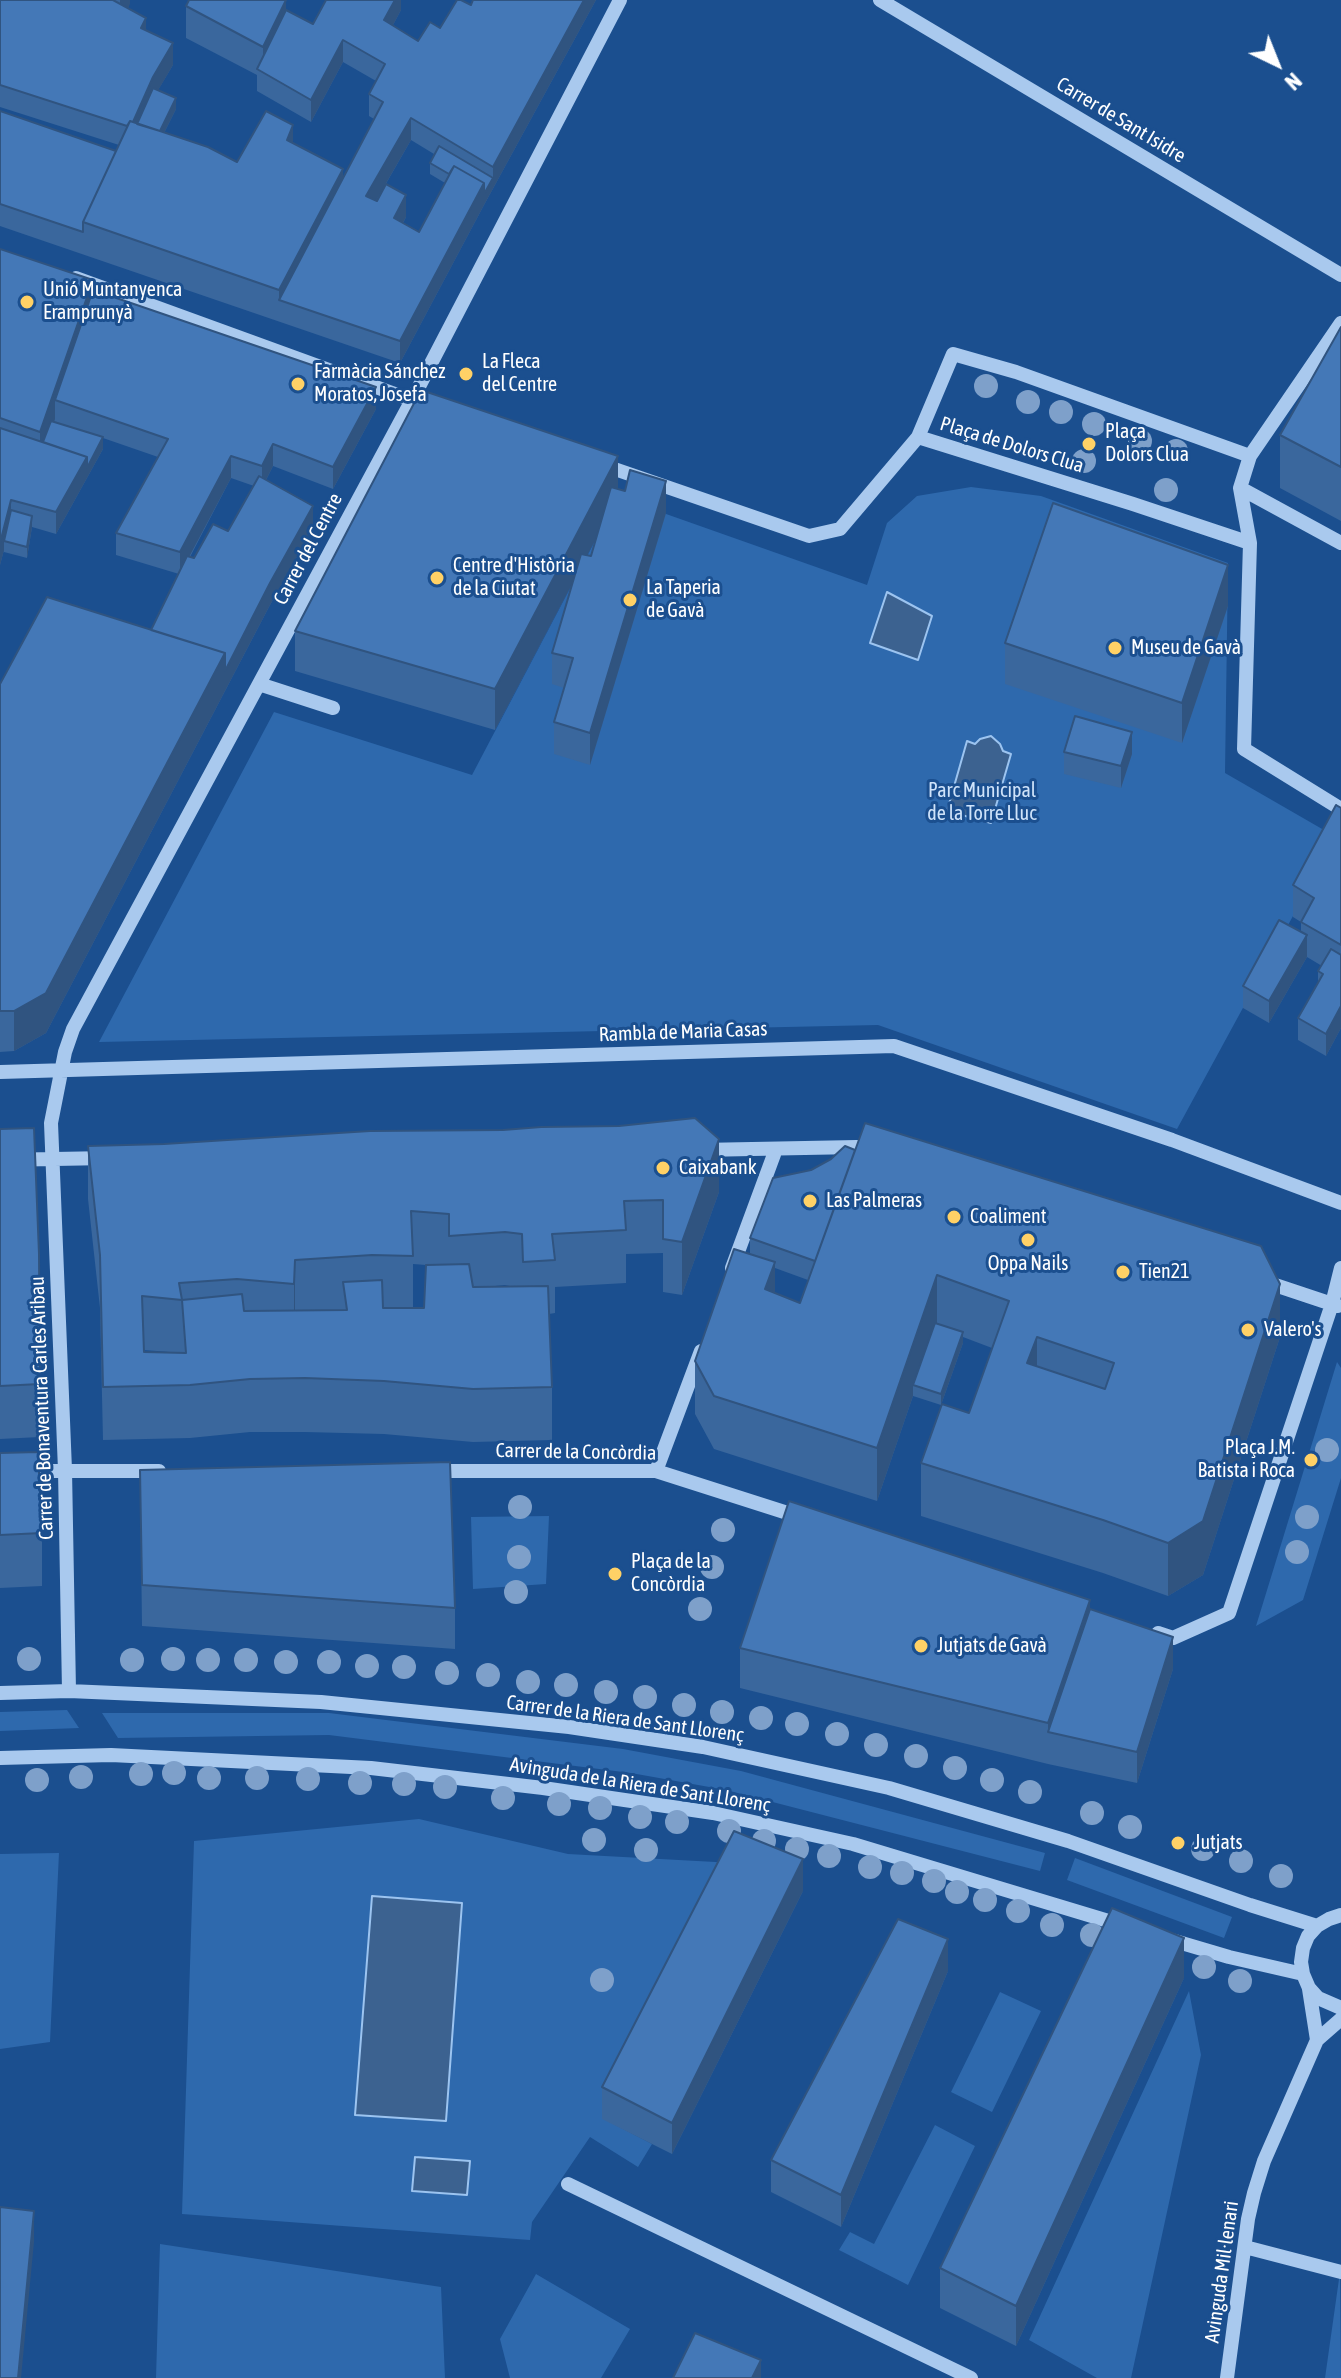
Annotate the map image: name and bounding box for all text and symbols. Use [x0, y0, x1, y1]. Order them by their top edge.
north arrow [1237, 24, 1317, 104]
text: N [1280, 68, 1307, 95]
street label: Carrer de Sant Isidre [1052, 72, 1190, 168]
place label: Unió Muntanyenca Eramprunyà [43, 278, 182, 325]
marker: Unió Muntanyenca Eramprunyà [18, 293, 36, 311]
place label: La Fleca del Centre [482, 350, 557, 397]
place label: Farmàcia Sánchez Moratos, Josefa [314, 360, 445, 407]
marker: La Fleca del Centre [457, 365, 475, 383]
marker: Farmàcia Sánchez Moratos, Josefa [289, 375, 307, 393]
street label: Plaça de Dolors Clua [937, 412, 1087, 478]
place label: Plaça Dolors Clua [1105, 420, 1189, 467]
marker: Plaça Dolors Clua [1080, 435, 1098, 453]
street label: Carrer del Centre [269, 489, 347, 609]
place label: Centre d'Història de la Ciutat [453, 554, 575, 601]
marker: Centre d'Història de la Ciutat [428, 569, 446, 587]
place label: La Taperia de Gavà [646, 576, 721, 623]
marker: La Taperia de Gavà [621, 591, 639, 609]
place label: Museu de Gavà [1131, 636, 1241, 660]
marker: Museu de Gavà [1106, 639, 1124, 657]
park label: Parc Municipal de la Torre Lluc [927, 779, 1037, 826]
street label: Rambla de Maria Casas [598, 1017, 768, 1047]
place label: Caixabank [679, 1156, 757, 1180]
marker: Caixabank [654, 1159, 672, 1177]
place label: Las Palmeras [826, 1189, 922, 1213]
marker: Las Palmeras [801, 1192, 819, 1210]
place label: Coaliment [970, 1205, 1047, 1229]
marker: Coaliment [945, 1208, 963, 1226]
marker: Oppa Nails [1019, 1231, 1037, 1249]
place label: Oppa Nails [988, 1252, 1068, 1276]
place label: Tien21 [1139, 1260, 1190, 1284]
marker: Tien21 [1114, 1263, 1132, 1281]
street label: Carrer de Bonaventura Carles Aribau [25, 1276, 59, 1540]
place label: Valero's [1264, 1318, 1322, 1342]
marker: Valero's [1239, 1321, 1257, 1339]
place label: Plaça J.M. Batista i Roca [1198, 1436, 1295, 1483]
street label: Carrer de la Concòrdia [495, 1439, 657, 1465]
marker: Plaça J.M. Batista i Roca [1302, 1451, 1320, 1469]
place label: Plaça de la Concòrdia [631, 1550, 711, 1597]
marker: Plaça de la Concòrdia [606, 1565, 624, 1583]
place label: Jutjats de Gavà [937, 1634, 1047, 1658]
marker: Jutjats de Gavà [912, 1637, 930, 1655]
street label: Carrer de la Riera de Sant Llorenç [505, 1690, 745, 1748]
street label: Avinguda de la Riera de Sant Llorenç [508, 1753, 772, 1817]
place label: Jutjats [1194, 1831, 1243, 1855]
marker: Jutjats [1169, 1834, 1187, 1852]
street label: Avinguda Mil·lenari [1200, 2199, 1244, 2345]

